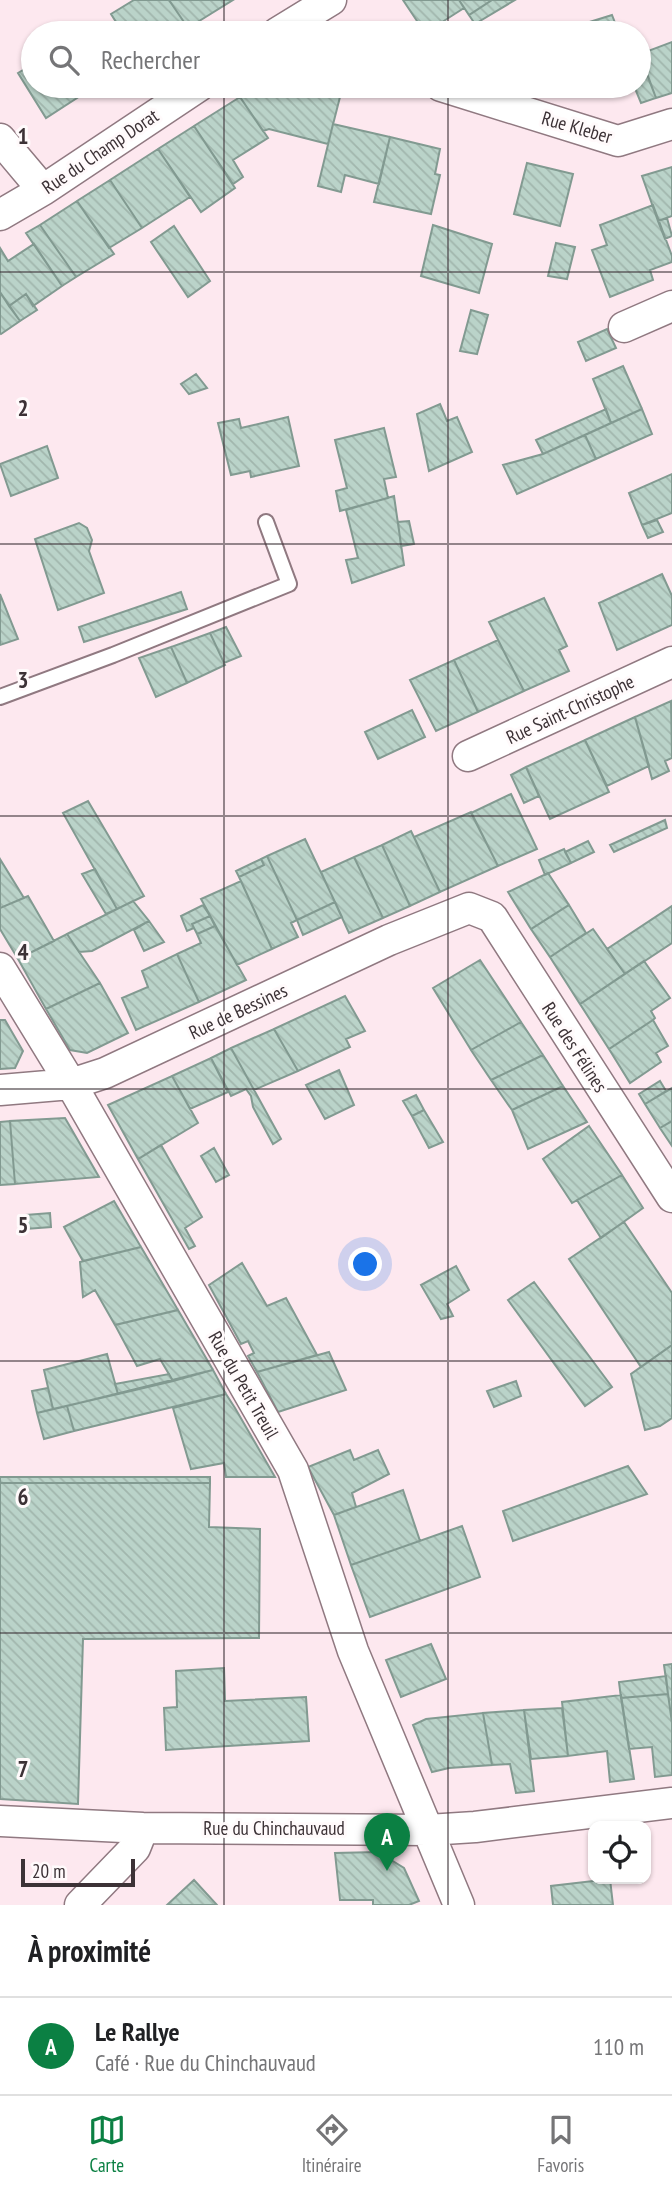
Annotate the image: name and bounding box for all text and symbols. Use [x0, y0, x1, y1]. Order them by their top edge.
search box [21, 21, 651, 98]
icon: search [45, 41, 83, 79]
text: Rechercher [101, 43, 200, 76]
street label: Rue du Champ Dorat [37, 103, 163, 199]
street label: Rue Kleber [539, 106, 616, 149]
text: 1 [18, 121, 29, 150]
text: 2 [18, 393, 29, 422]
text: 3 [18, 665, 29, 694]
street label: Rue Saint-Christophe [502, 669, 638, 749]
text: 4 [18, 937, 29, 966]
street label: Rue de Bessines [185, 978, 291, 1044]
street label: Rue des Félines [537, 997, 613, 1097]
text: 5 [18, 1210, 29, 1239]
your location [348, 1247, 382, 1281]
street label: Rue du Petit Treuil [203, 1327, 285, 1444]
text: 6 [18, 1482, 29, 1511]
text: 7 [18, 1754, 29, 1783]
pin: A [364, 1813, 410, 1871]
street label: Rue du Chinchauvaud [203, 1816, 345, 1840]
map controls [588, 1821, 651, 1884]
button: locate [588, 1821, 651, 1884]
scale bar [21, 1856, 135, 1888]
text: 20 m [32, 1859, 66, 1883]
text: À proximité [28, 1931, 151, 1970]
text: Le Rallye [95, 2015, 180, 2048]
text: A [45, 2032, 57, 2061]
text: 110 m [593, 2032, 644, 2061]
text: Café · Rue du Chinchauvaud [95, 2048, 316, 2077]
tab: Carte [88, 2111, 126, 2177]
tab: Itinéraire [302, 2111, 362, 2177]
tab: Favoris [537, 2111, 584, 2177]

